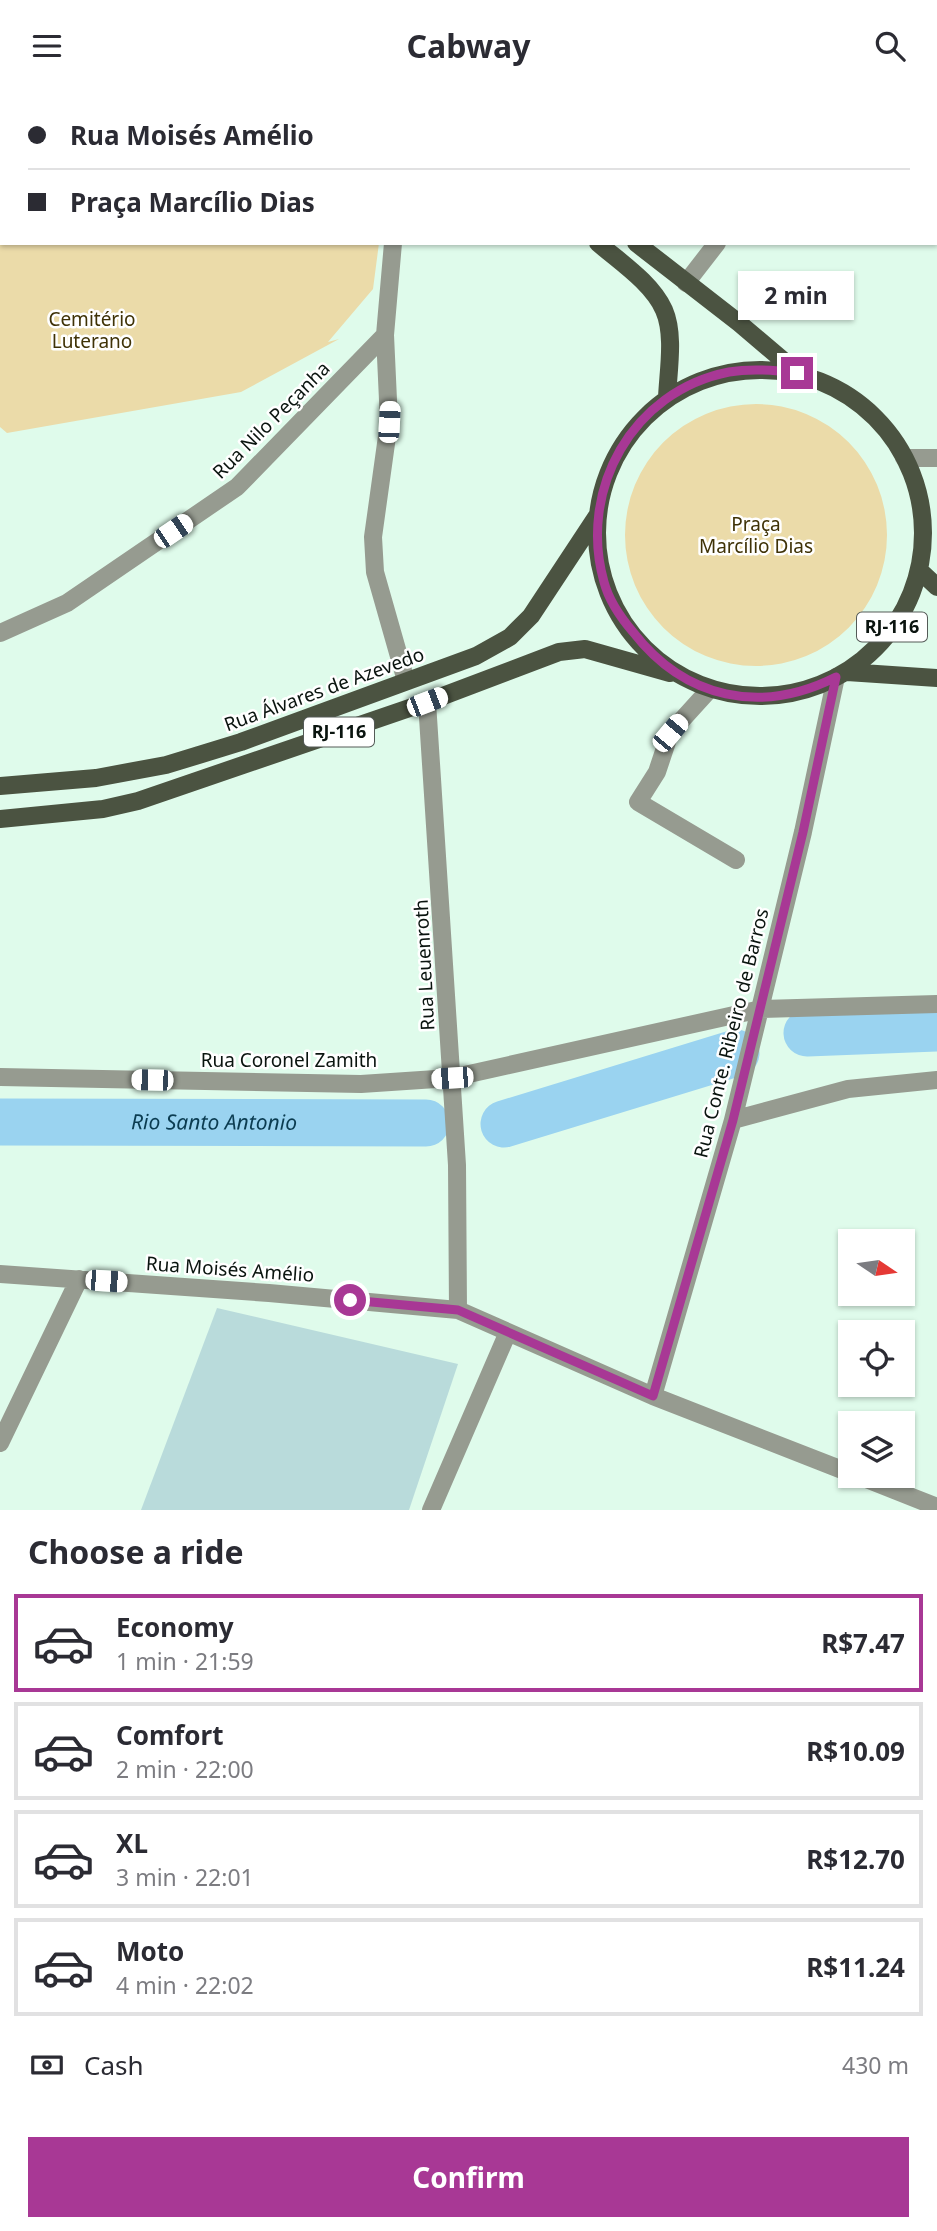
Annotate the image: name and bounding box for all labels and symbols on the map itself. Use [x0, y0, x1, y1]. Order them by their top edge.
callout: 2 min [739, 271, 855, 321]
park label: Cemitério Luterano [48, 306, 136, 354]
street label: Rua Nilo Peçanha [207, 356, 335, 484]
route end [781, 357, 813, 389]
car [378, 400, 401, 444]
car [150, 511, 197, 551]
park label: Praça Marcílio Dias [699, 511, 813, 559]
road number: RJ-116 [857, 613, 927, 641]
street label: Rua Álvares de Azevedo [220, 641, 428, 737]
car [404, 685, 451, 719]
car [649, 710, 692, 756]
road number: RJ-116 [304, 717, 374, 747]
street label: Rua Leuenroth [408, 899, 440, 1031]
street label: Rua Conte. Ribeiro de Barros [687, 906, 775, 1160]
street label: Rua Coronel Zamith [201, 1047, 377, 1073]
car [431, 1066, 474, 1090]
car [131, 1069, 174, 1091]
water label: Rio Santo Antonio [131, 1107, 297, 1136]
north arrow [838, 1229, 915, 1305]
street label: Rua Moisés Amélio [145, 1250, 315, 1288]
car [85, 1269, 128, 1293]
route start [334, 1284, 366, 1316]

